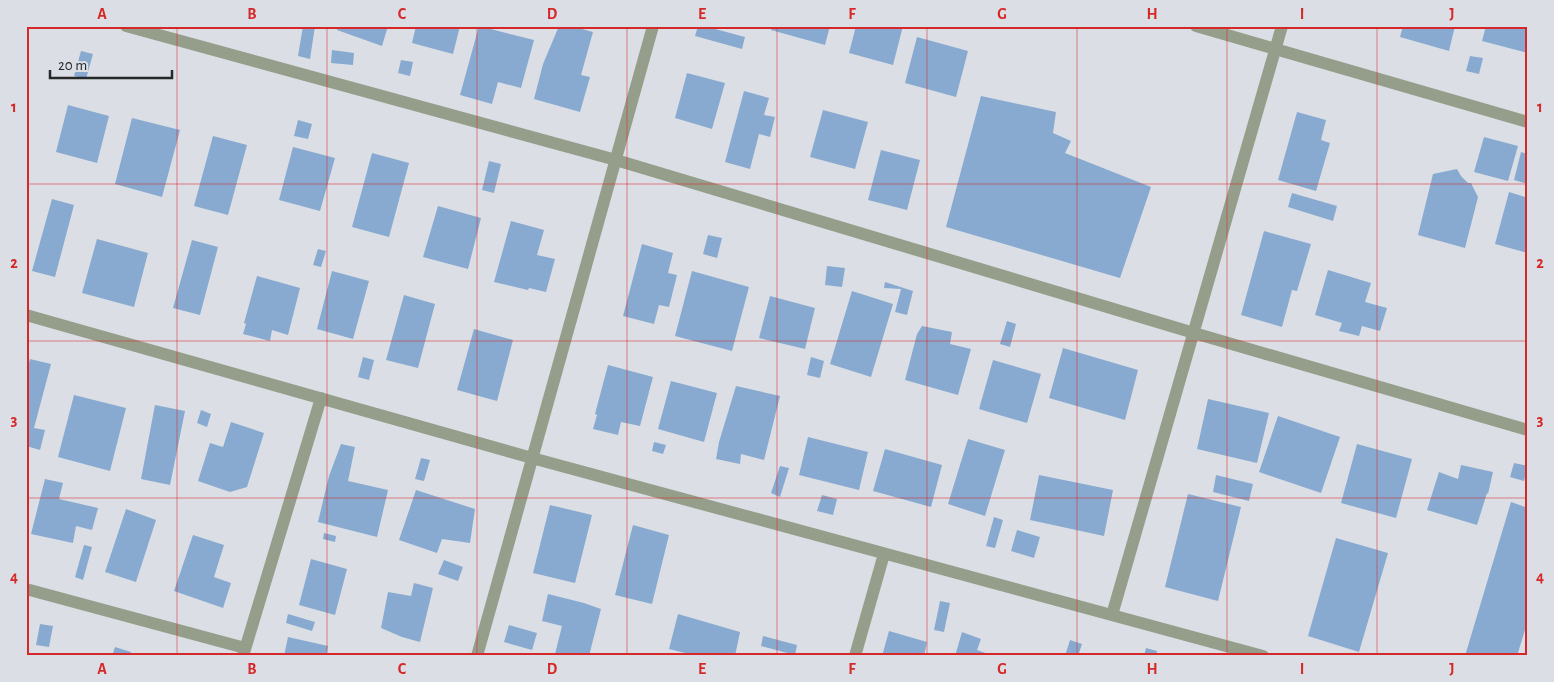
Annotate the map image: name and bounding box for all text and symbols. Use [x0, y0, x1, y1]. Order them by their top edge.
text: A [97, 6, 107, 22]
text: B [247, 6, 257, 22]
text: C [398, 6, 407, 22]
text: D [547, 6, 558, 22]
text: E [698, 6, 706, 22]
text: F [848, 6, 856, 22]
text: G [997, 6, 1007, 22]
text: H [1146, 6, 1158, 22]
text: I [1300, 6, 1304, 22]
text: J [1449, 6, 1455, 22]
scale bar [50, 48, 172, 80]
text: 20 m [58, 58, 87, 73]
text: 1 [11, 99, 17, 115]
text: 1 [1537, 99, 1543, 115]
text: 2 [10, 255, 18, 271]
text: 2 [1536, 255, 1544, 271]
text: 3 [11, 412, 18, 428]
text: 3 [1537, 412, 1544, 428]
text: 4 [10, 569, 18, 585]
text: 4 [1536, 569, 1544, 585]
text: A [97, 661, 107, 677]
text: B [247, 661, 257, 677]
text: C [398, 661, 407, 677]
text: D [547, 661, 558, 677]
text: E [698, 661, 706, 677]
text: F [848, 661, 856, 677]
text: G [997, 661, 1007, 677]
text: H [1146, 661, 1158, 677]
text: I [1300, 661, 1304, 677]
text: J [1449, 661, 1455, 677]

